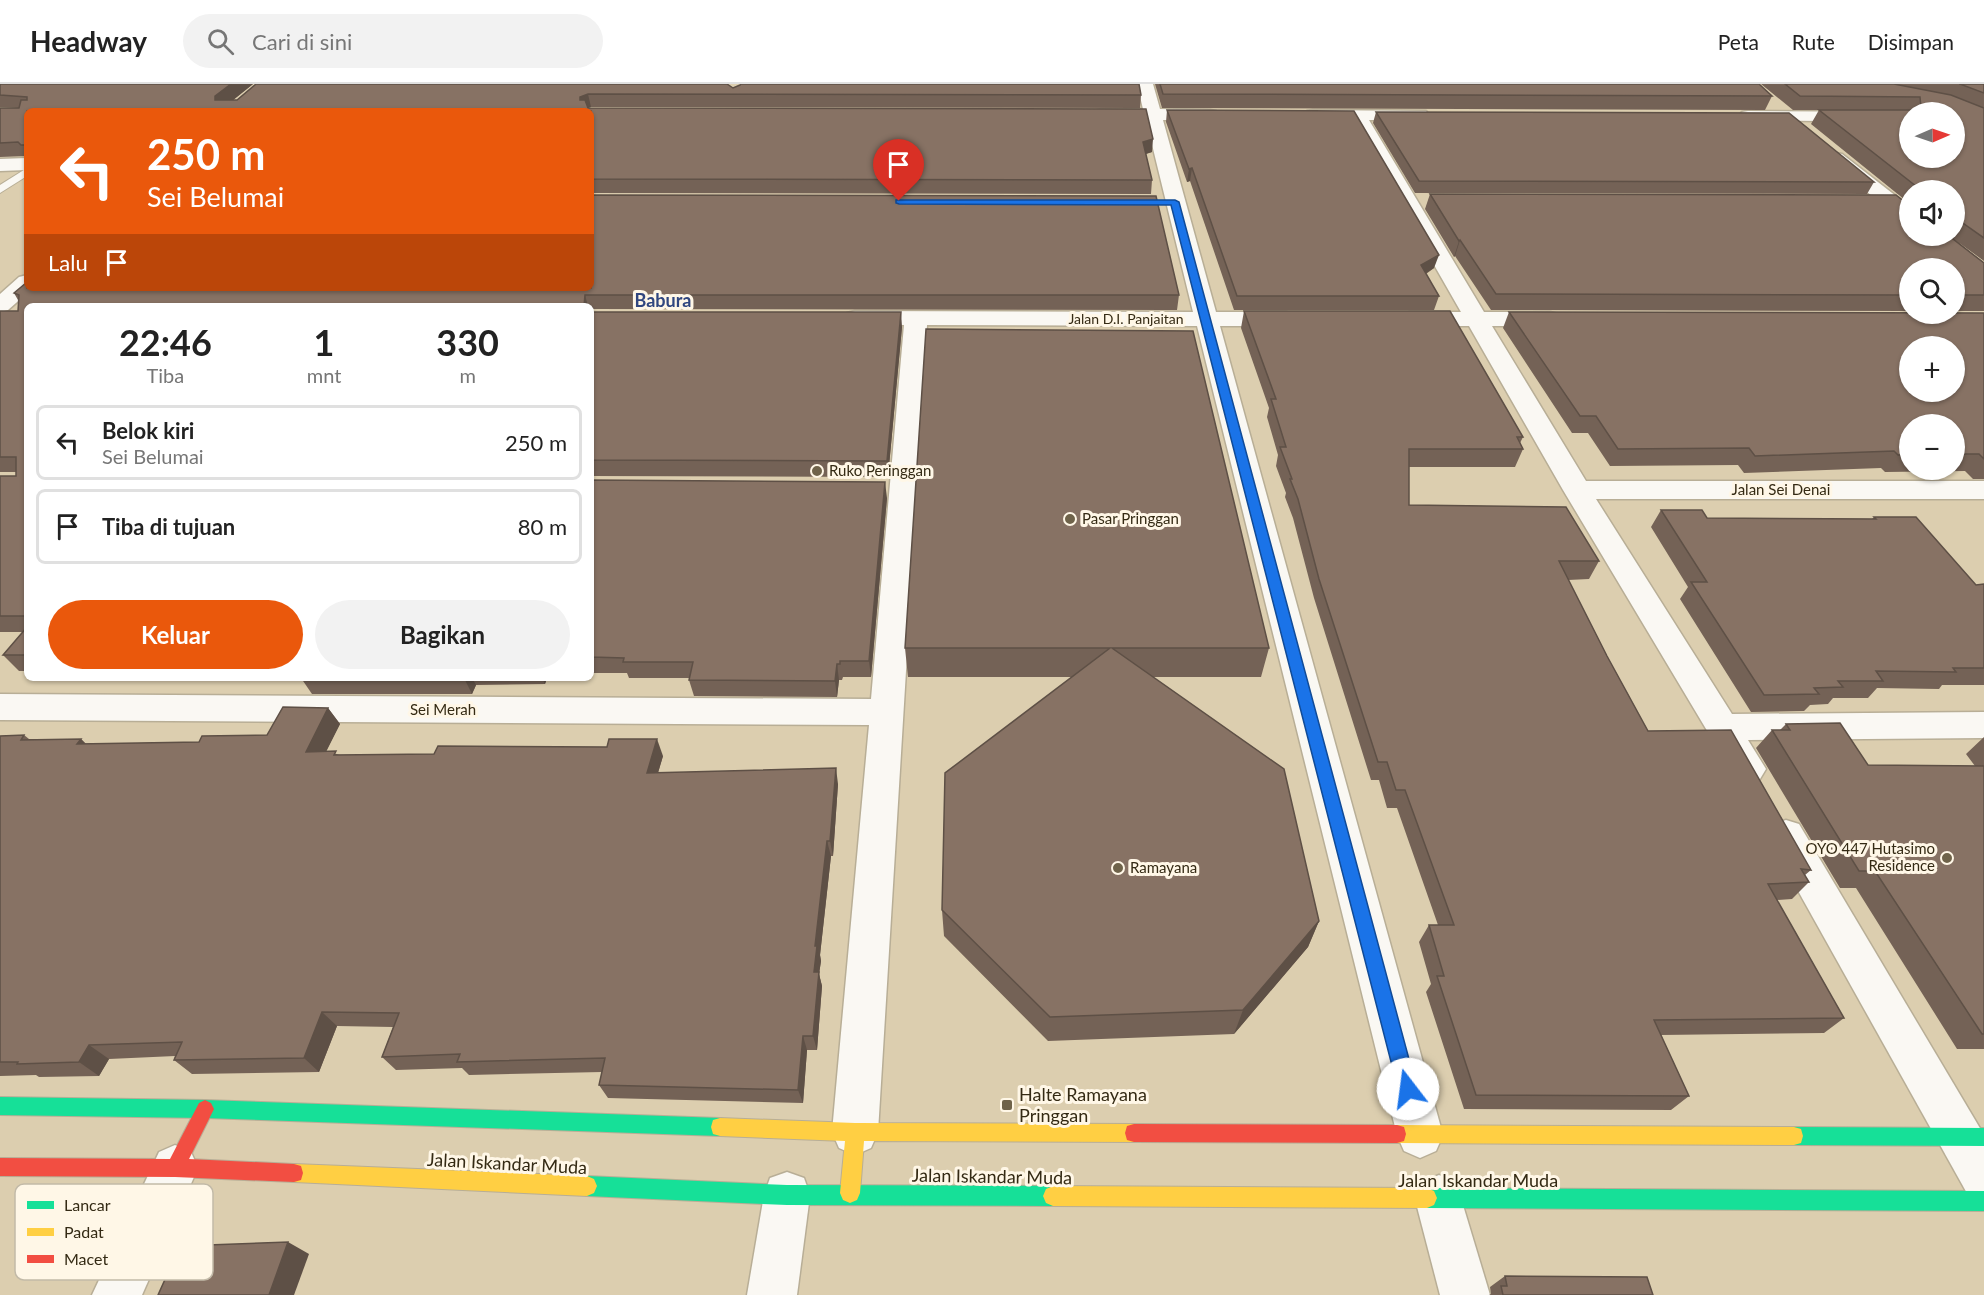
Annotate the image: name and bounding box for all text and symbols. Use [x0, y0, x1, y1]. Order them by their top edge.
search box [183, 14, 603, 68]
text: Headway [30, 24, 147, 58]
icon: search [204, 25, 237, 58]
text: Cari di sini [252, 28, 352, 55]
text: Peta [1718, 29, 1759, 54]
text: Rute [1792, 29, 1835, 54]
text: Disimpan [1868, 29, 1954, 54]
north arrow [1899, 102, 1965, 168]
map controls [1899, 102, 1965, 480]
text: 250 m [147, 129, 265, 179]
icon: left [48, 132, 126, 210]
pin [873, 139, 924, 201]
icon: arrive [882, 148, 915, 181]
text: Sei Belumai [147, 180, 284, 213]
button: sound [1899, 180, 1965, 246]
icon: arrive [100, 246, 133, 279]
text: Lalu [48, 249, 88, 276]
button: search [1899, 258, 1965, 324]
district label: Babura [635, 289, 691, 311]
street label: Jalan D.I. Panjaitan [1068, 310, 1184, 327]
text: 22:46 [119, 320, 212, 364]
text: 1 [314, 320, 335, 364]
text: 330 [436, 320, 499, 364]
button: + [1899, 336, 1965, 402]
text: Tiba [147, 363, 184, 387]
text: mnt [307, 363, 341, 387]
text: m [459, 363, 476, 387]
button: − [1899, 414, 1965, 480]
text: Belok kiri [102, 417, 194, 444]
icon: left [51, 426, 84, 459]
text: 250 m [505, 429, 567, 456]
text: Sei Belumai [102, 444, 204, 468]
place label: Ruko Peringgan [829, 461, 931, 479]
marker: Ruko Peringgan [810, 464, 824, 478]
street label: Jalan Sei Denai [1732, 480, 1830, 498]
place label: Pasar Pringgan [1082, 509, 1179, 527]
icon: arrive [51, 510, 84, 543]
marker: Pasar Pringgan [1063, 512, 1077, 526]
text: Tiba di tujuan [102, 513, 235, 540]
text: 80 m [518, 513, 567, 540]
button: Keluar [48, 600, 303, 669]
button: Bagikan [315, 600, 570, 669]
street label: Sei Merah [410, 700, 476, 718]
place label: OYO 447 Hutasimo Residence [1806, 839, 1935, 874]
marker: OYO 447 Hutasimo Residence [1940, 851, 1954, 865]
place label: Ramayana [1130, 858, 1197, 876]
marker: Ramayana [1111, 861, 1125, 875]
position arrow [1376, 1057, 1440, 1121]
place label: Halte Ramayana Pringgan [1019, 1083, 1147, 1126]
marker: Halte Ramayana Pringgan [1000, 1098, 1014, 1112]
street label: Jalan Iskandar Muda [427, 1148, 588, 1178]
street label: Jalan Iskandar Muda [912, 1164, 1072, 1188]
street label: Jalan Iskandar Muda [1398, 1169, 1558, 1191]
legend [15, 1184, 213, 1280]
text: Lancar [64, 1195, 111, 1214]
text: Padat [64, 1222, 104, 1241]
text: Macet [64, 1249, 108, 1268]

